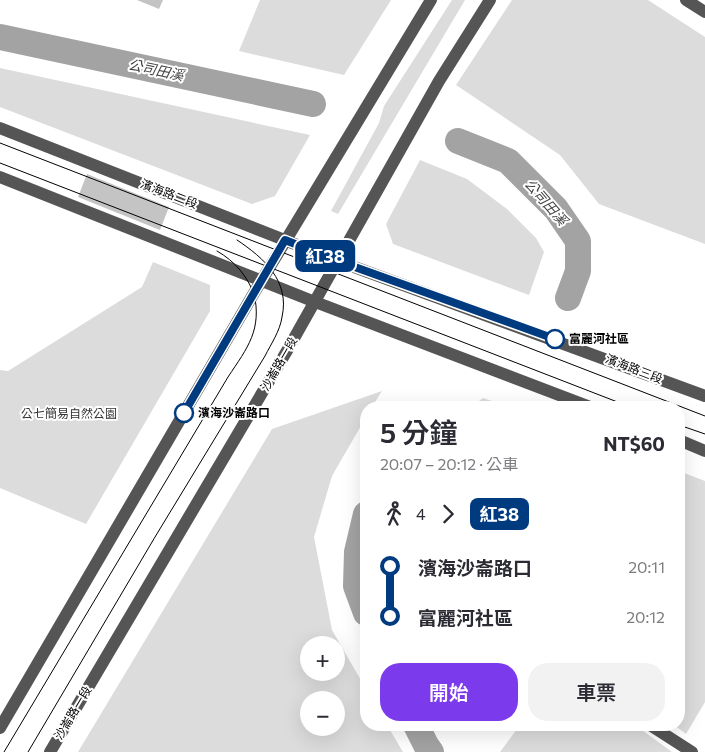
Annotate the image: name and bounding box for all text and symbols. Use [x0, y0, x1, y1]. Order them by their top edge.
water label: 公司田溪 [127, 55, 187, 84]
water label: 公司田溪 [522, 175, 572, 230]
street label: 濱海路二段 [139, 176, 200, 210]
line badge: 紅38 [296, 240, 354, 272]
text: 紅38 [305, 245, 345, 267]
marker: 富麗河社區 [545, 329, 565, 349]
place label: 富麗河社區 [569, 331, 629, 345]
street label: 沙崙路一段 [257, 334, 299, 393]
street label: 濱海路三段 [604, 351, 665, 385]
marker: 濱海沙崙路口 [174, 403, 194, 423]
place label: 濱海沙崙路口 [198, 405, 270, 419]
park label: 公七簡易自然公園 [21, 406, 117, 420]
text: 5 分鐘 [380, 415, 458, 449]
text: NT$60 [603, 432, 665, 455]
text: 20:07 – 20:12 · 公車 [380, 454, 518, 473]
icon: walk [380, 500, 408, 528]
icon: forward [434, 500, 462, 528]
text: 紅38 [480, 503, 519, 525]
text: 4 [416, 504, 426, 523]
text: 濱海沙崙路口 [418, 556, 532, 579]
text: 20:11 [628, 557, 665, 576]
text: 富麗河社區 [418, 606, 513, 629]
text: 20:12 [626, 607, 665, 626]
map controls [300, 636, 345, 736]
button: + [300, 636, 345, 681]
button: 開始 [380, 663, 518, 721]
button: 車票 [528, 663, 665, 721]
street label: 沙崙路一段 [51, 683, 94, 742]
button: − [300, 691, 345, 736]

